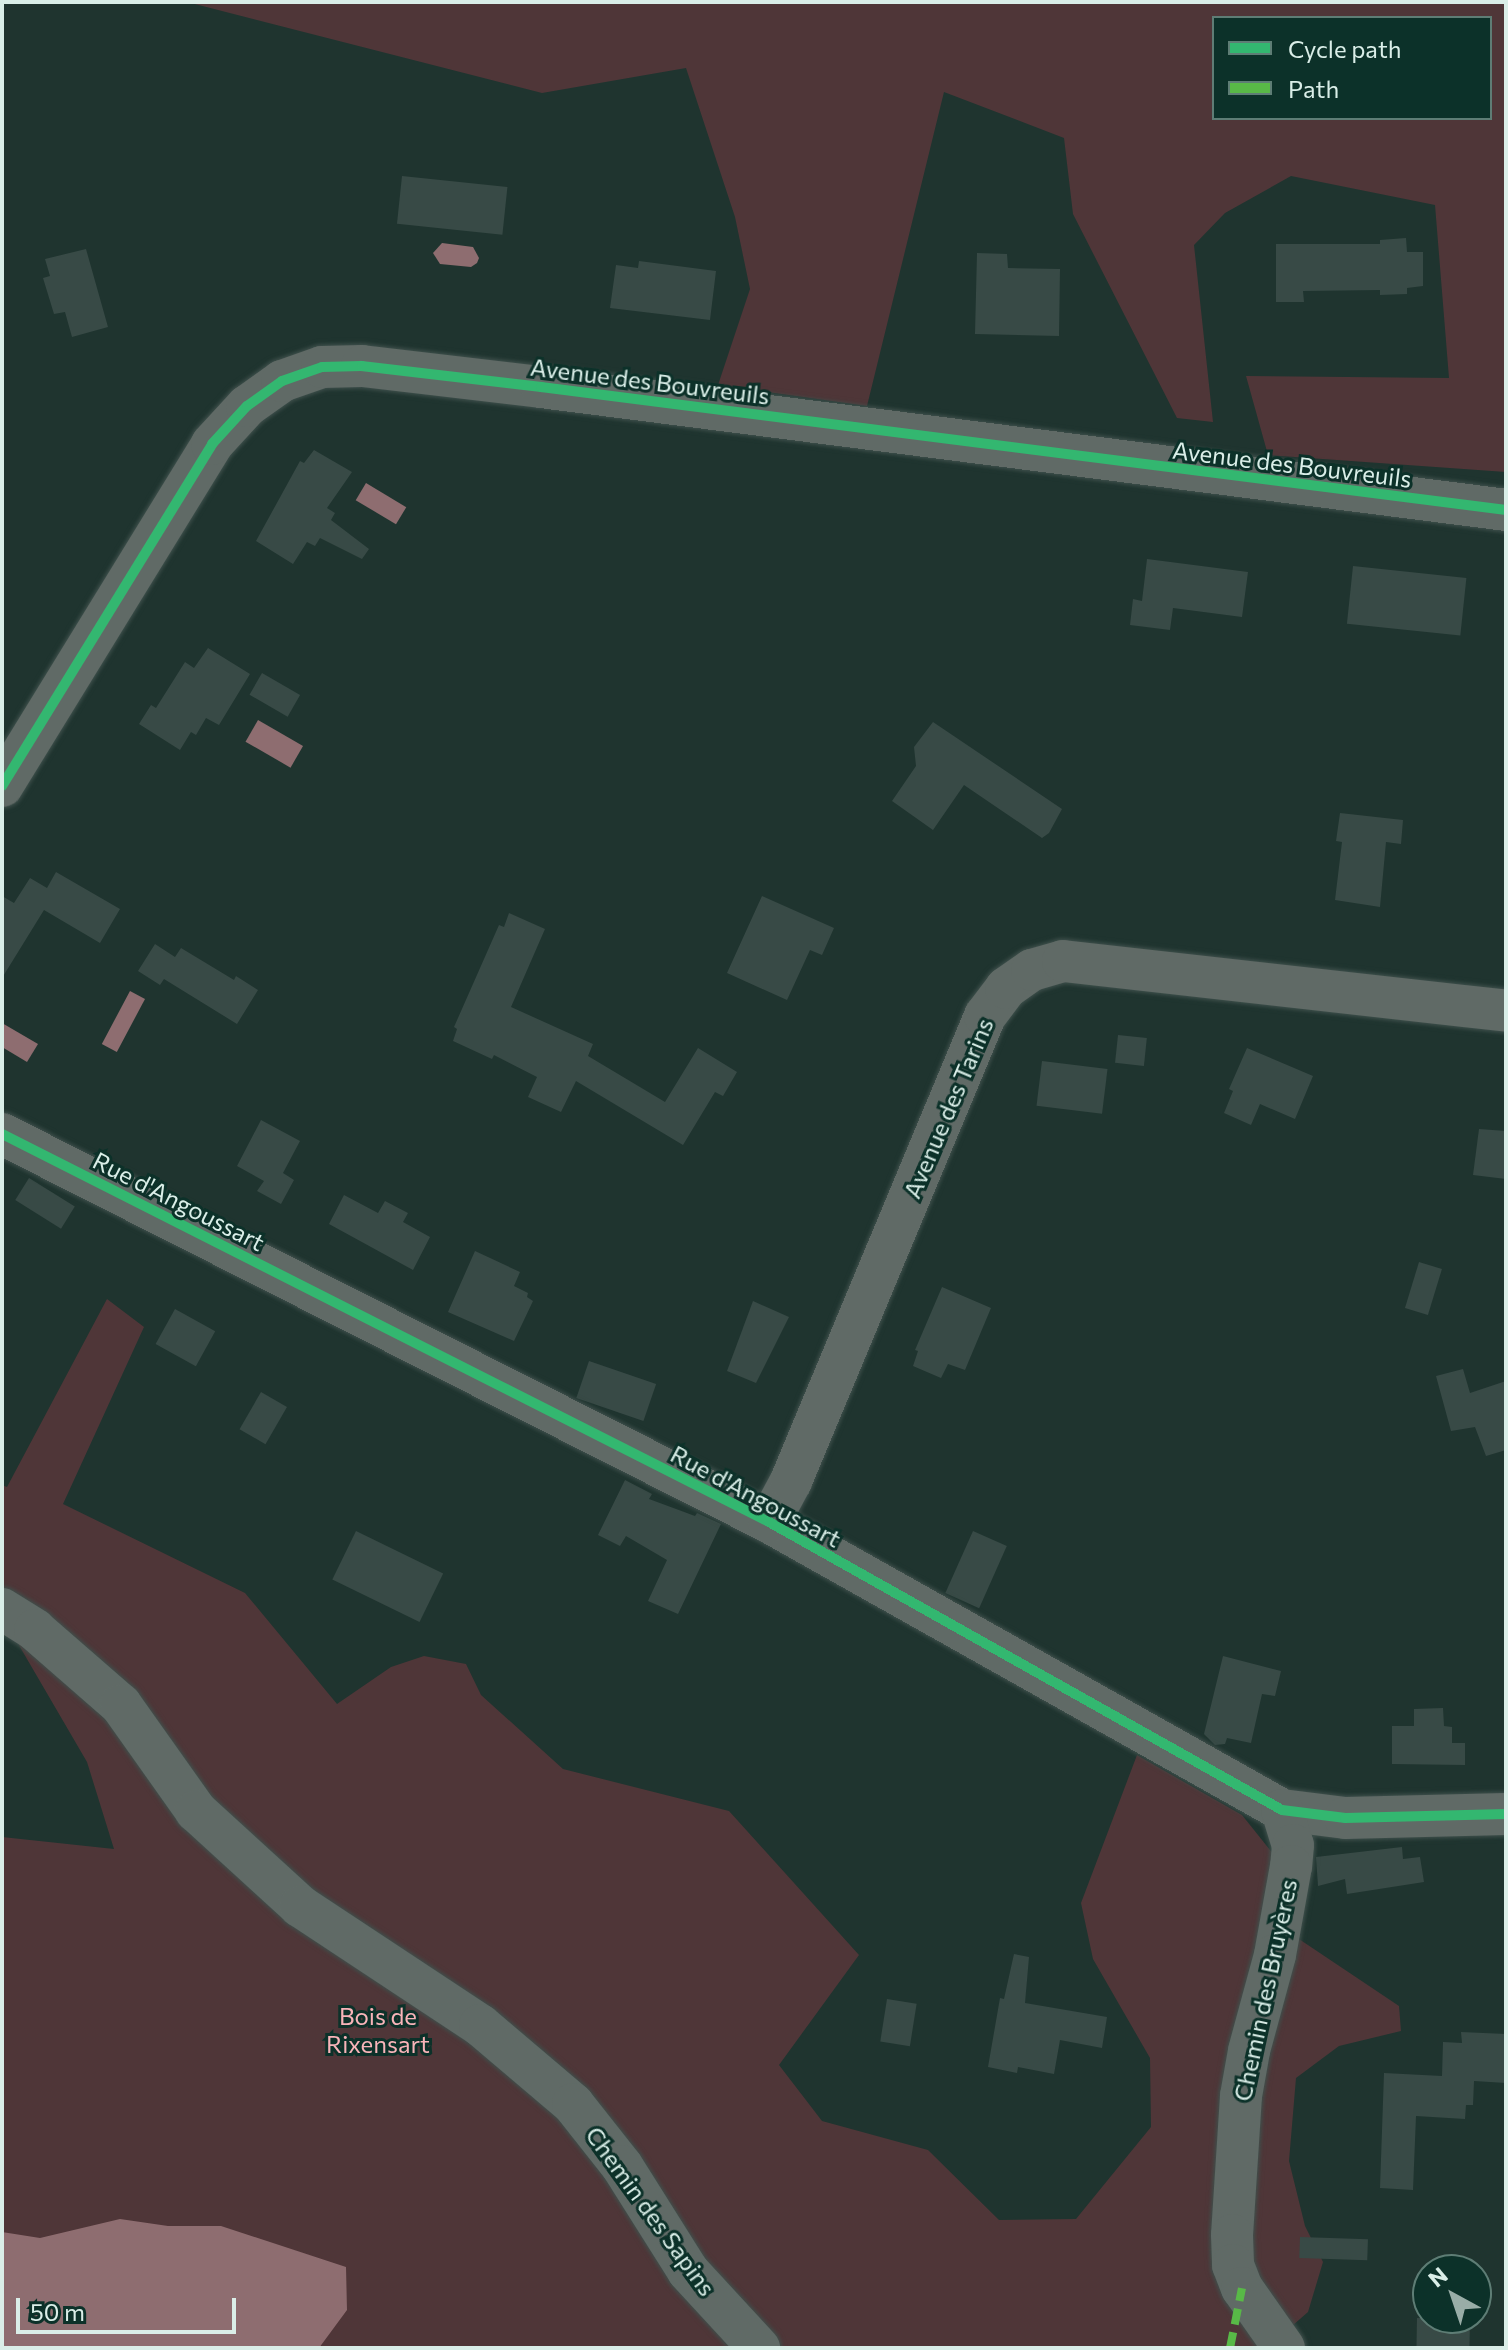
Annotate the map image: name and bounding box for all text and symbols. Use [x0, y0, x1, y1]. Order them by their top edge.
legend [1212, 16, 1492, 120]
text: Cycle path [1288, 34, 1402, 63]
text: Path [1288, 74, 1339, 103]
street label: Avenue des Bouvreuils [529, 352, 771, 410]
street label: Avenue des Bouvreuils [1171, 435, 1413, 493]
street label: Avenue des Tarins [897, 1014, 999, 1202]
street label: Rue d'Angoussart [88, 1145, 270, 1257]
street label: Rue d'Angoussart [666, 1439, 846, 1553]
street label: Chemin des Bruyères [1227, 1876, 1303, 2104]
park label: Bois de Rixensart [326, 2002, 430, 2058]
street label: Chemin des Sapins [580, 2121, 722, 2301]
north arrow [1412, 2254, 1492, 2334]
text: N [1423, 2261, 1453, 2292]
scale bar [20, 2282, 240, 2332]
text: 50 m [30, 2297, 85, 2326]

